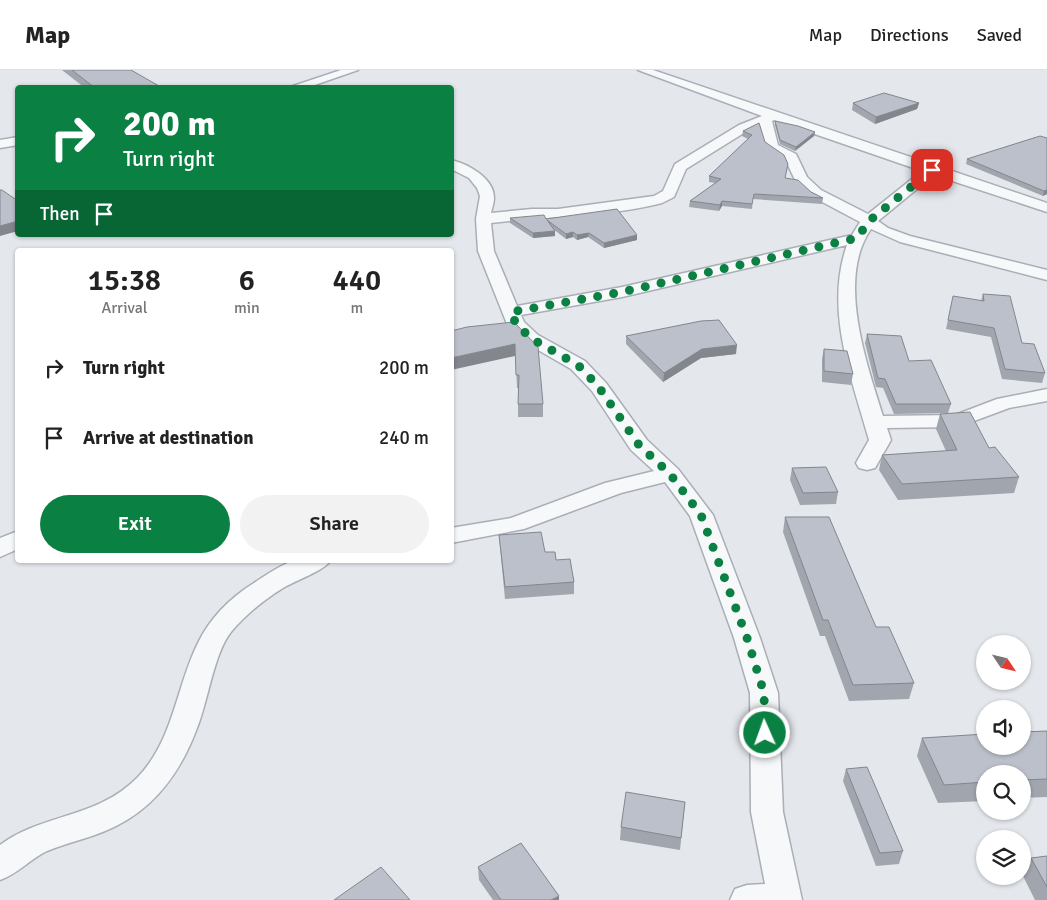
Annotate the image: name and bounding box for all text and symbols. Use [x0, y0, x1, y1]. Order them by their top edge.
text: Map [25, 20, 70, 50]
text: Map [809, 24, 842, 46]
text: Directions [870, 24, 949, 46]
text: Saved [977, 24, 1022, 46]
text: 200 m [123, 102, 216, 145]
icon: right [40, 105, 105, 170]
text: Turn right [123, 145, 215, 172]
pin [911, 149, 953, 191]
icon: arrive [918, 156, 946, 184]
icon: arrive [90, 200, 118, 228]
text: Then [40, 202, 80, 226]
text: 15:38 [88, 262, 161, 299]
text: 6 [239, 262, 255, 299]
text: 440 [333, 262, 381, 299]
text: Arrival [101, 298, 147, 318]
text: min [234, 298, 260, 318]
text: m [350, 298, 363, 318]
icon: right [40, 354, 68, 382]
text: Turn right [83, 356, 165, 380]
text: 200 m [379, 356, 429, 380]
icon: arrive [40, 424, 68, 452]
text: Arrive at destination [83, 426, 254, 450]
text: 240 m [379, 426, 429, 450]
button: Exit [40, 495, 230, 553]
button: Share [240, 495, 429, 553]
north arrow [976, 635, 1031, 690]
map controls [976, 635, 1031, 885]
button: sound [976, 700, 1031, 755]
position arrow [738, 706, 790, 758]
button: search [976, 765, 1031, 820]
button: layers [976, 830, 1031, 885]

